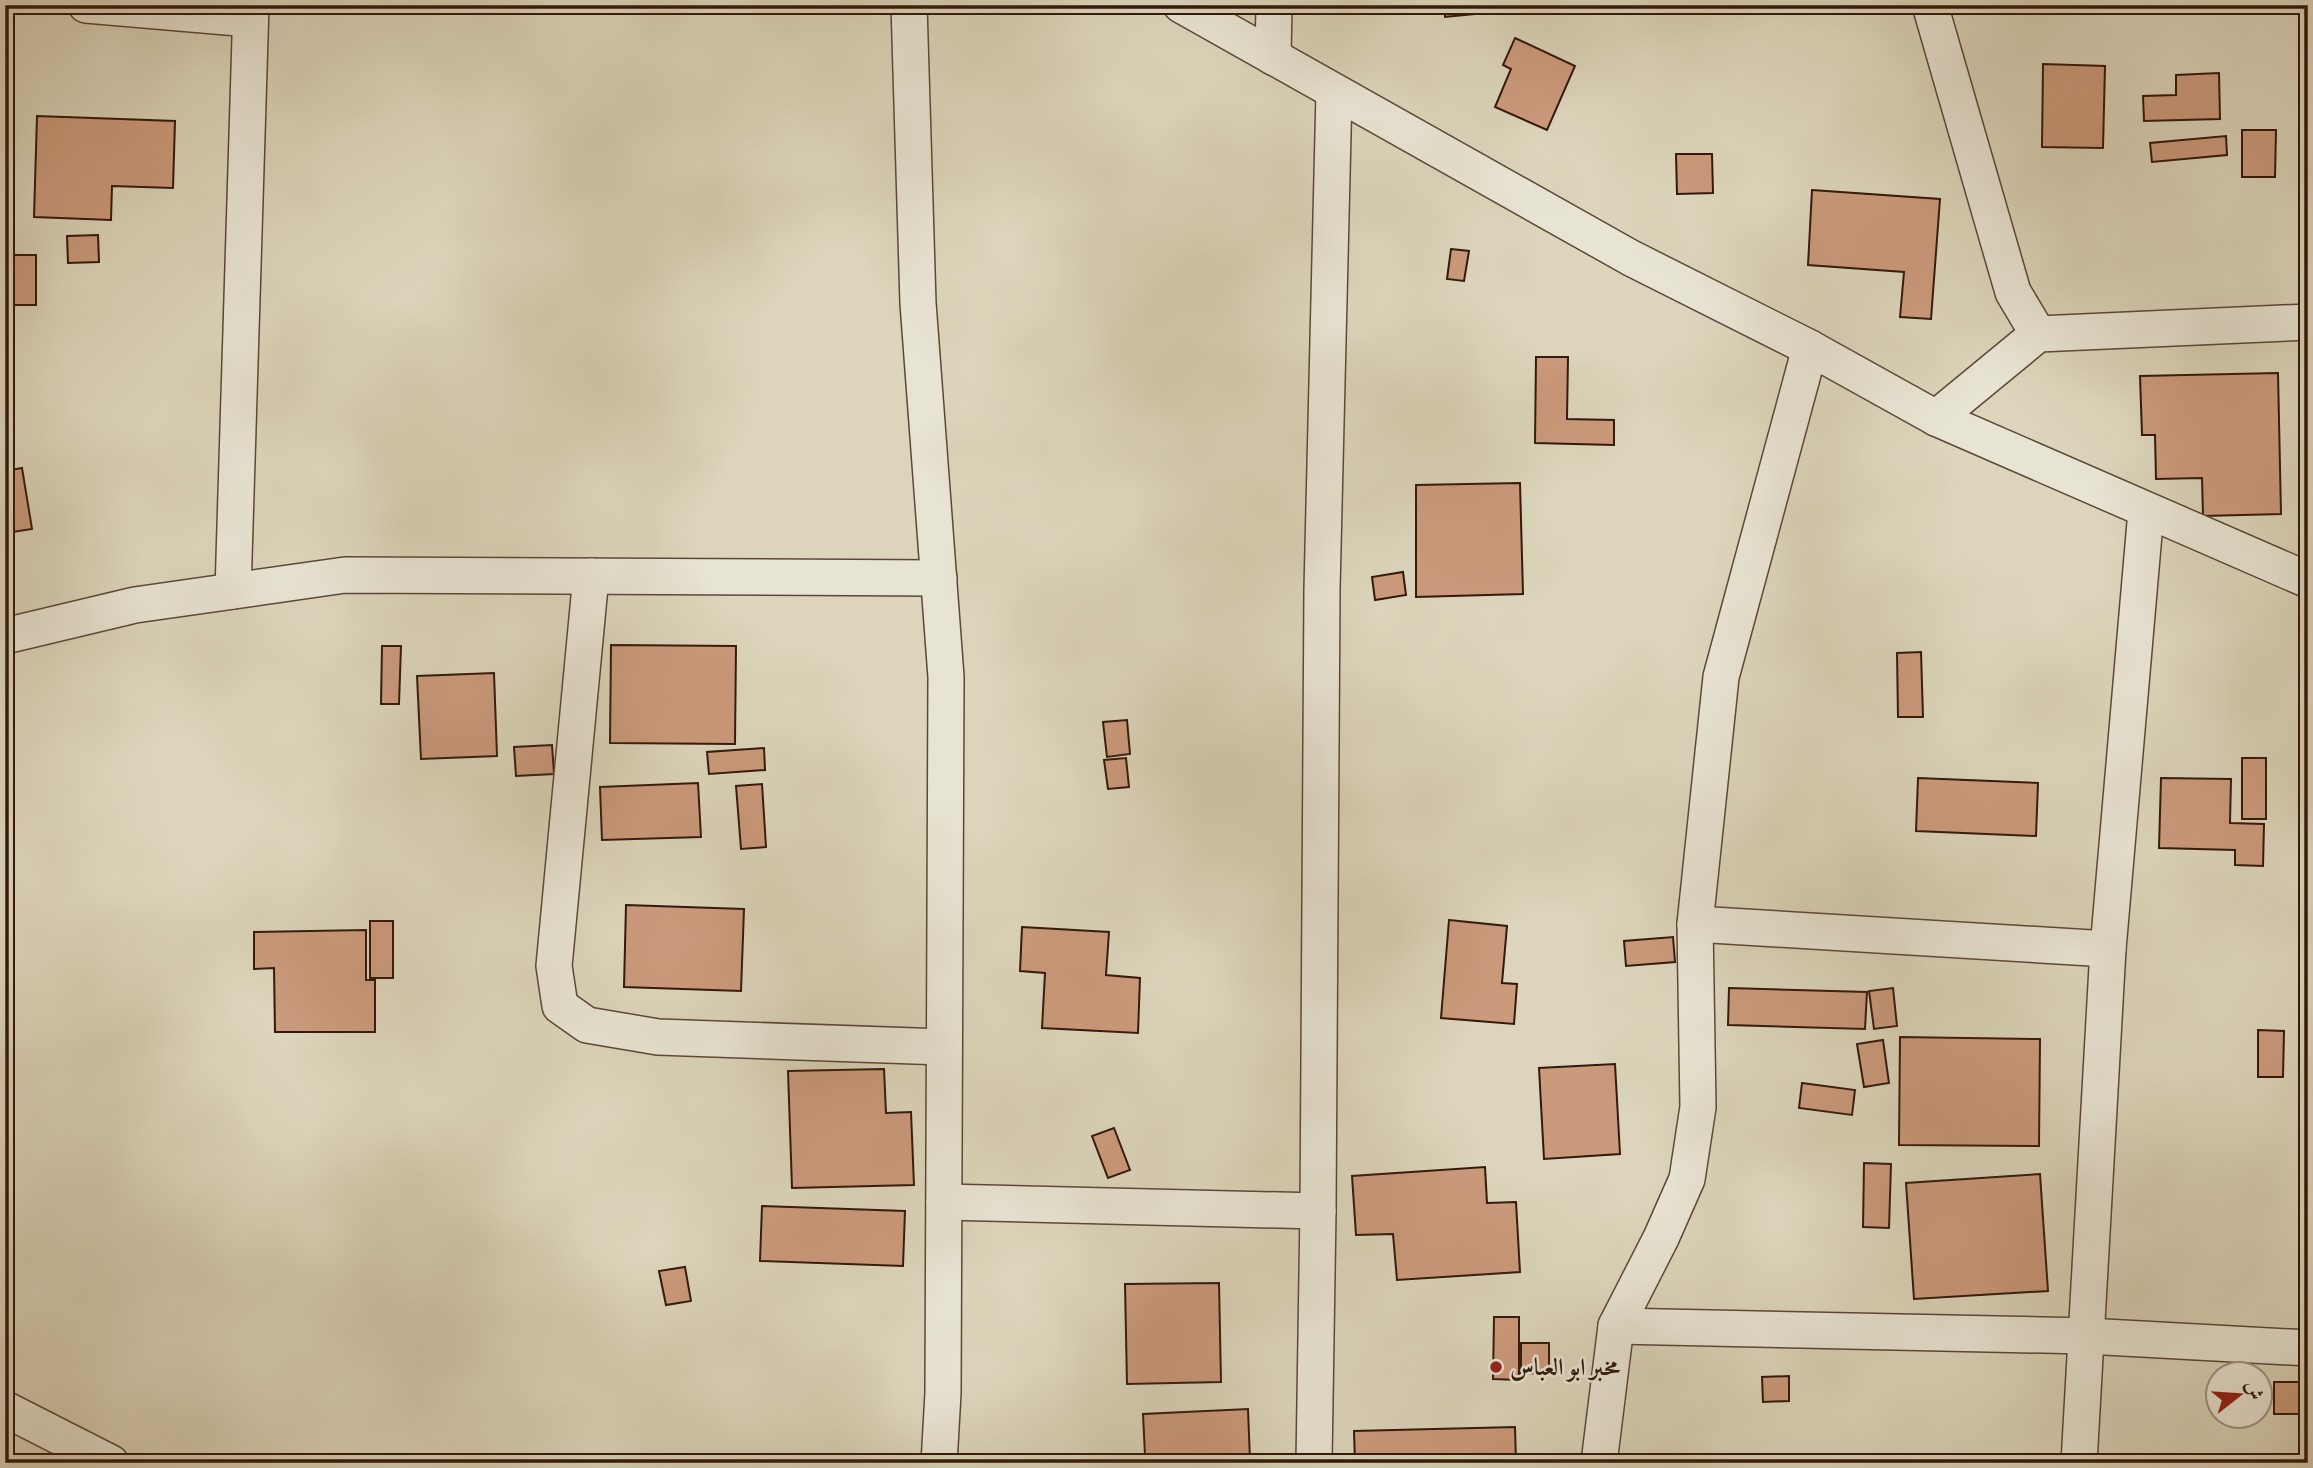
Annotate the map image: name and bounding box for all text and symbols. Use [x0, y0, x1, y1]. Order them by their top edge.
place label: مخبر ابو العباس [1510, 1351, 1620, 1383]
marker: مخبر ابو العباس [1488, 1359, 1504, 1375]
north arrow [2204, 1360, 2274, 1430]
text: ش [2239, 1378, 2269, 1403]

